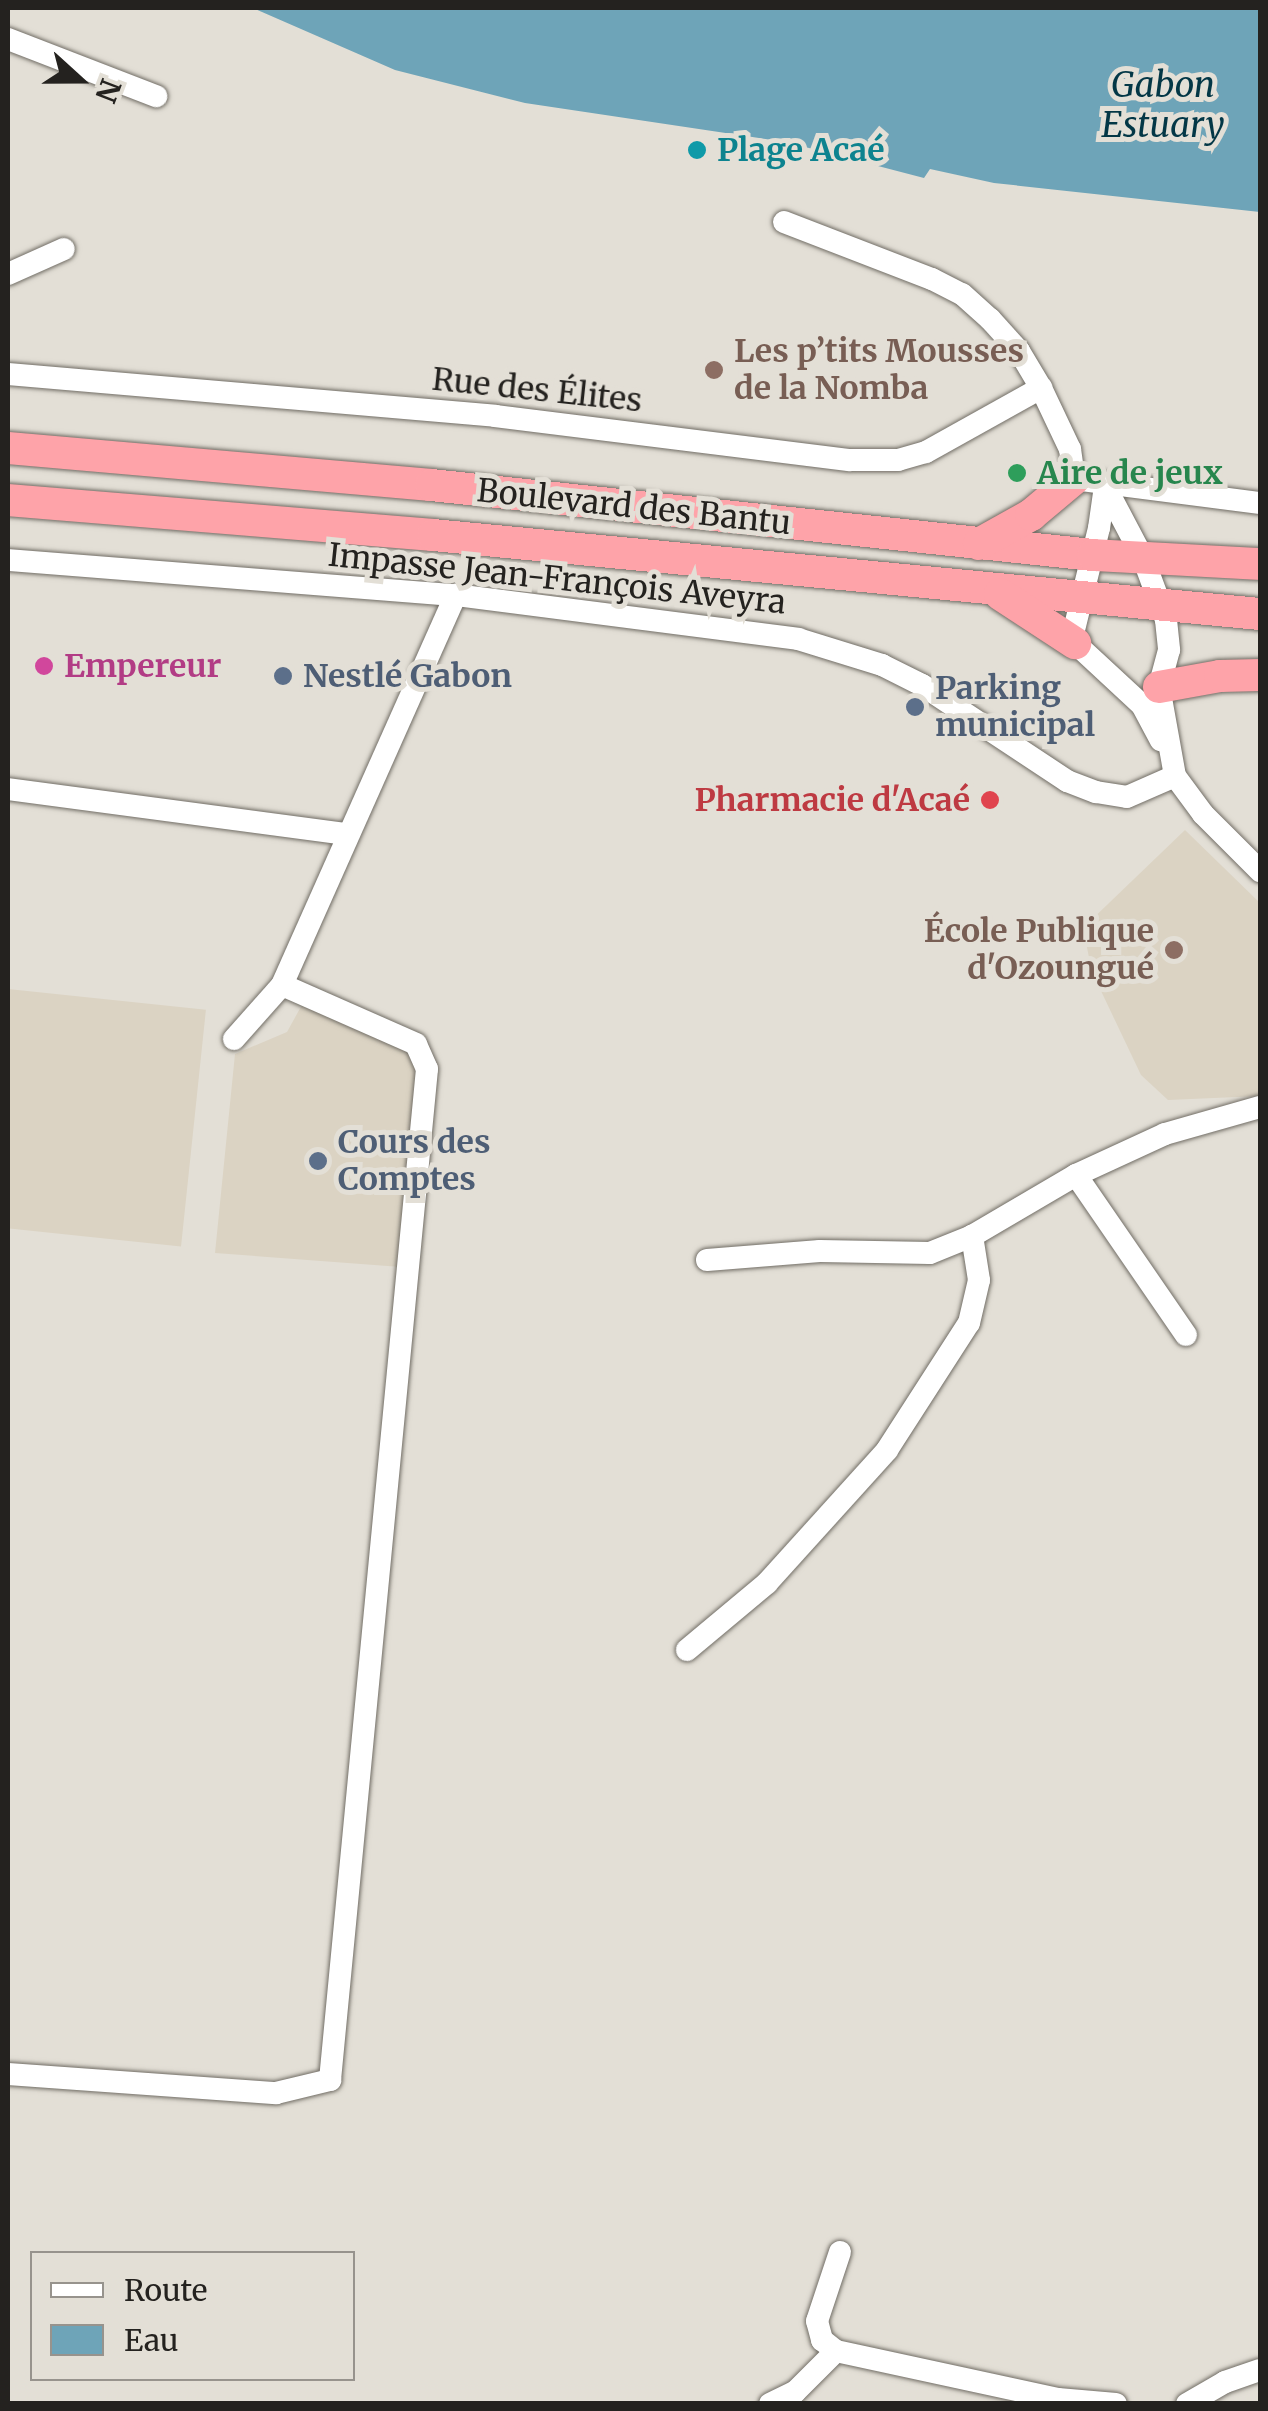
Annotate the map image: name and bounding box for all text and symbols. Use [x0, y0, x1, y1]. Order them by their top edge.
north arrow [30, 30, 130, 130]
water label: Gabon Estuary [1101, 64, 1225, 146]
text: N [87, 74, 129, 108]
place label: Plage Acaé [717, 131, 885, 169]
marker: Plage Acaé [686, 139, 708, 161]
place label: Les p’tits Mousses de la Nomba [734, 333, 1024, 408]
marker: Les p’tits Mousses de la Nomba [703, 359, 725, 381]
street label: Rue des Élites [430, 360, 644, 420]
place label: Aire de jeux [1037, 454, 1223, 492]
marker: Aire de jeux [1006, 462, 1028, 484]
street label: Boulevard des Bantu [475, 471, 793, 543]
street label: Impasse Jean-François Aveyra [326, 536, 788, 622]
place label: Empereur [64, 647, 221, 685]
marker: Empereur [33, 655, 55, 677]
place label: Nestlé Gabon [303, 657, 512, 695]
marker: Nestlé Gabon [272, 665, 294, 687]
place label: Parking municipal [935, 670, 1095, 745]
marker: Parking municipal [904, 696, 926, 718]
place label: Pharmacie d'Acaé [695, 781, 970, 819]
marker: Pharmacie d'Acaé [979, 789, 1001, 811]
place label: École Publique d'Ozoungué [924, 913, 1154, 988]
marker: École Publique d'Ozoungué [1163, 939, 1185, 961]
place label: Cours des Comptes [338, 1124, 491, 1199]
marker: Cours des Comptes [307, 1150, 329, 1172]
legend [30, 2251, 355, 2381]
text: Route [124, 2271, 207, 2309]
text: Eau [124, 2321, 179, 2359]

